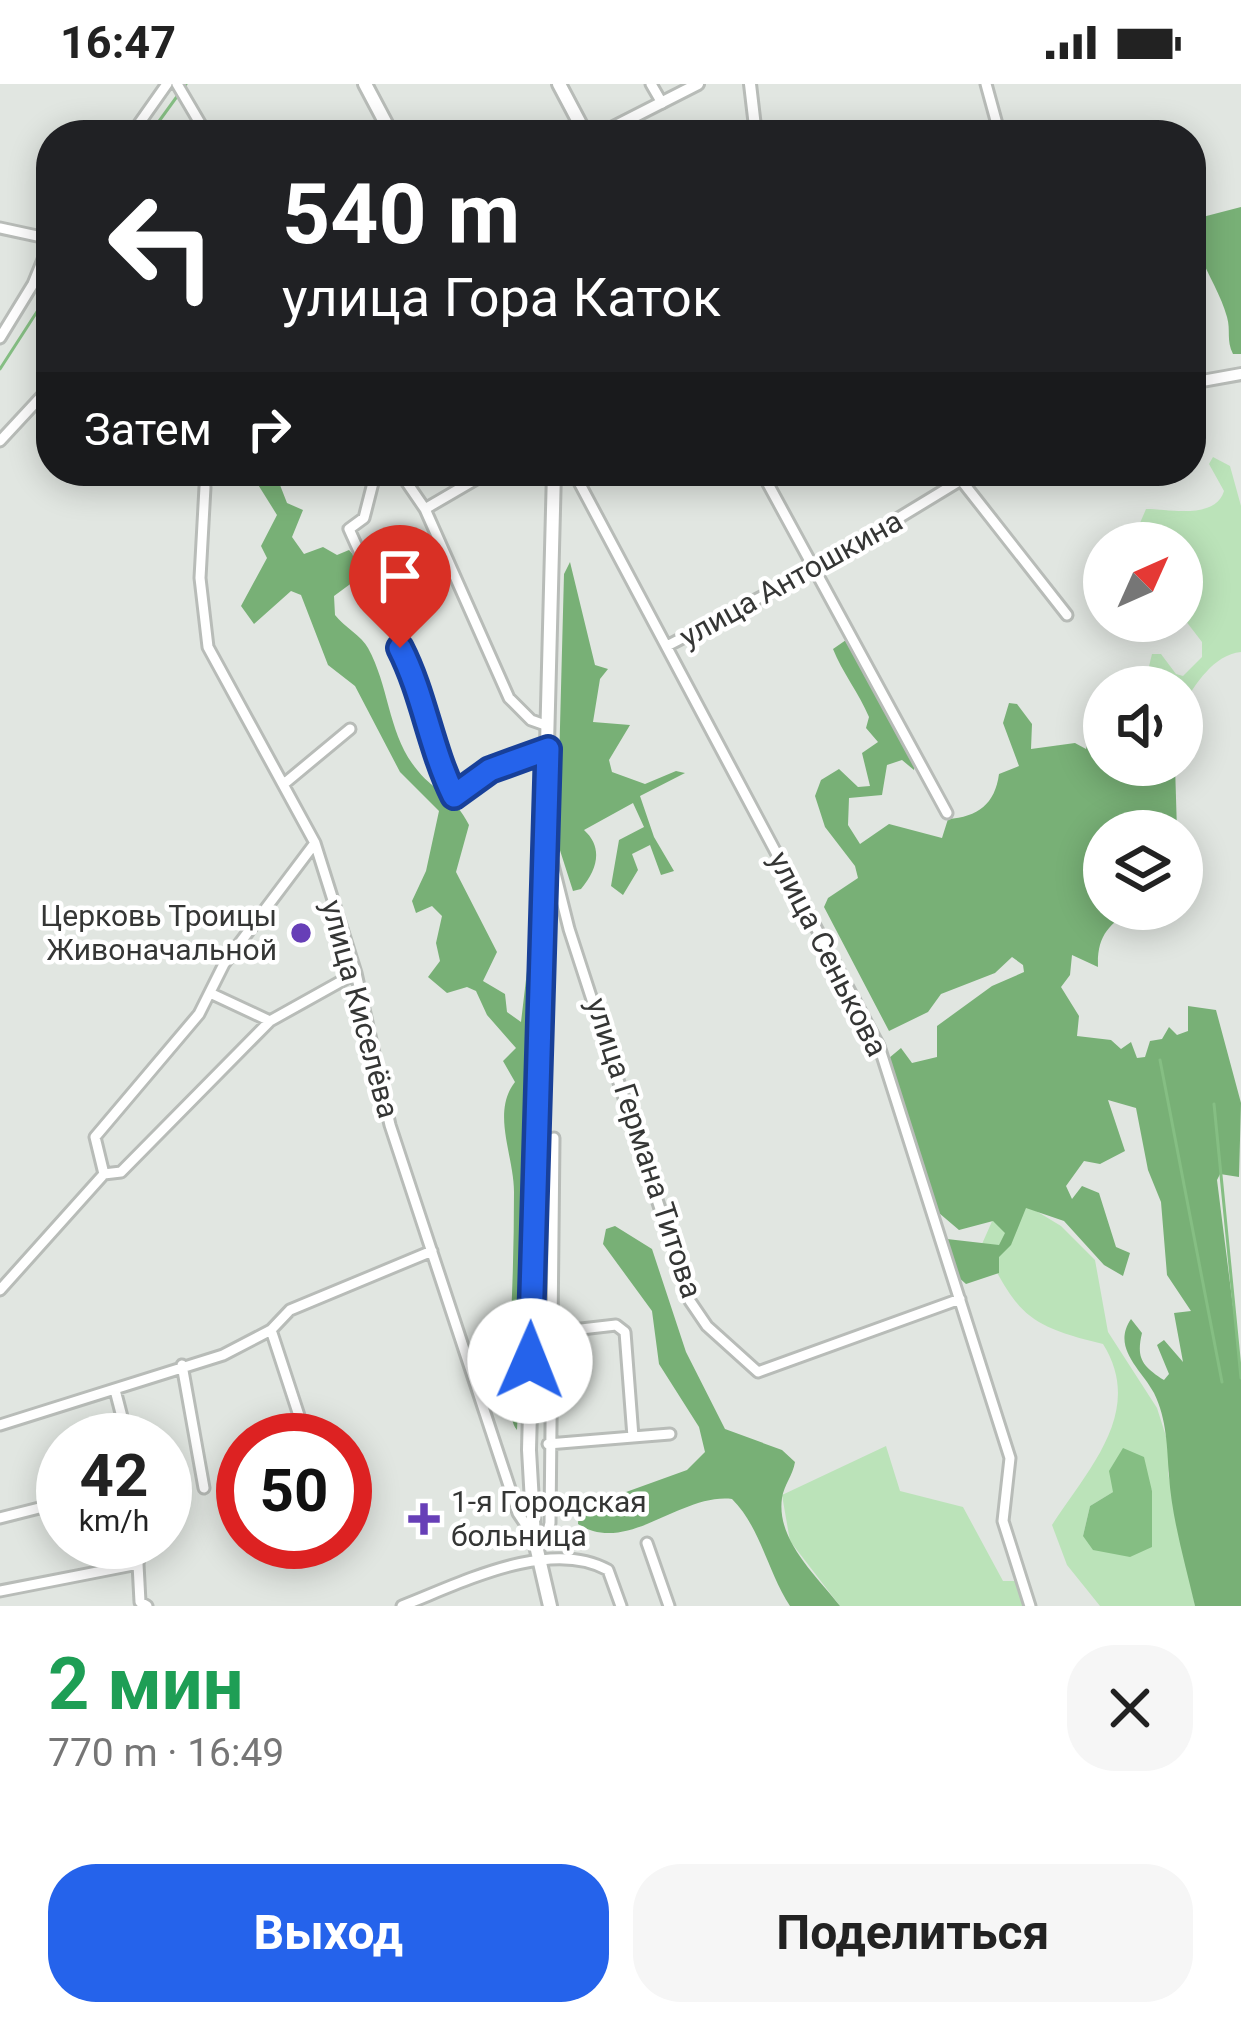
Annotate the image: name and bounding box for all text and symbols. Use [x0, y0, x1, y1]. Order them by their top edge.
text: 16:47 [60, 16, 176, 69]
text: 540 m [282, 165, 520, 264]
icon: left [84, 168, 240, 324]
text: улица Гора Каток [282, 266, 721, 329]
icon: right [236, 396, 302, 462]
text: Затем [84, 403, 212, 456]
street label: улица Антошкина [673, 503, 908, 654]
north arrow [1083, 522, 1203, 642]
map controls [1083, 522, 1203, 930]
pin [349, 525, 451, 648]
icon: arrive [367, 543, 433, 609]
button: sound [1083, 666, 1203, 786]
button: layers [1083, 810, 1203, 930]
street label: улица Сенькова [762, 845, 895, 1062]
street label: улица Киселёва [315, 896, 406, 1122]
place label: Церковь Троицы Живоначальной [40, 898, 277, 967]
marker: Церковь Троицы Живоначальной [288, 920, 314, 946]
street label: улица Германа Титова [579, 993, 710, 1302]
position arrow [467, 1298, 593, 1424]
speed limit sign: 50 [216, 1413, 372, 1569]
text: 42 [80, 1440, 148, 1511]
place label: 1-я Городская больница [451, 1484, 647, 1553]
text: km/h [79, 1503, 149, 1538]
marker: 1-я Городская больница [408, 1503, 440, 1535]
text: 2 мин [48, 1642, 243, 1727]
button: close [1067, 1645, 1193, 1771]
text: 770 m · 16:49 [48, 1730, 284, 1776]
button: Выход [48, 1864, 609, 2002]
button: Поделиться [633, 1864, 1193, 2002]

